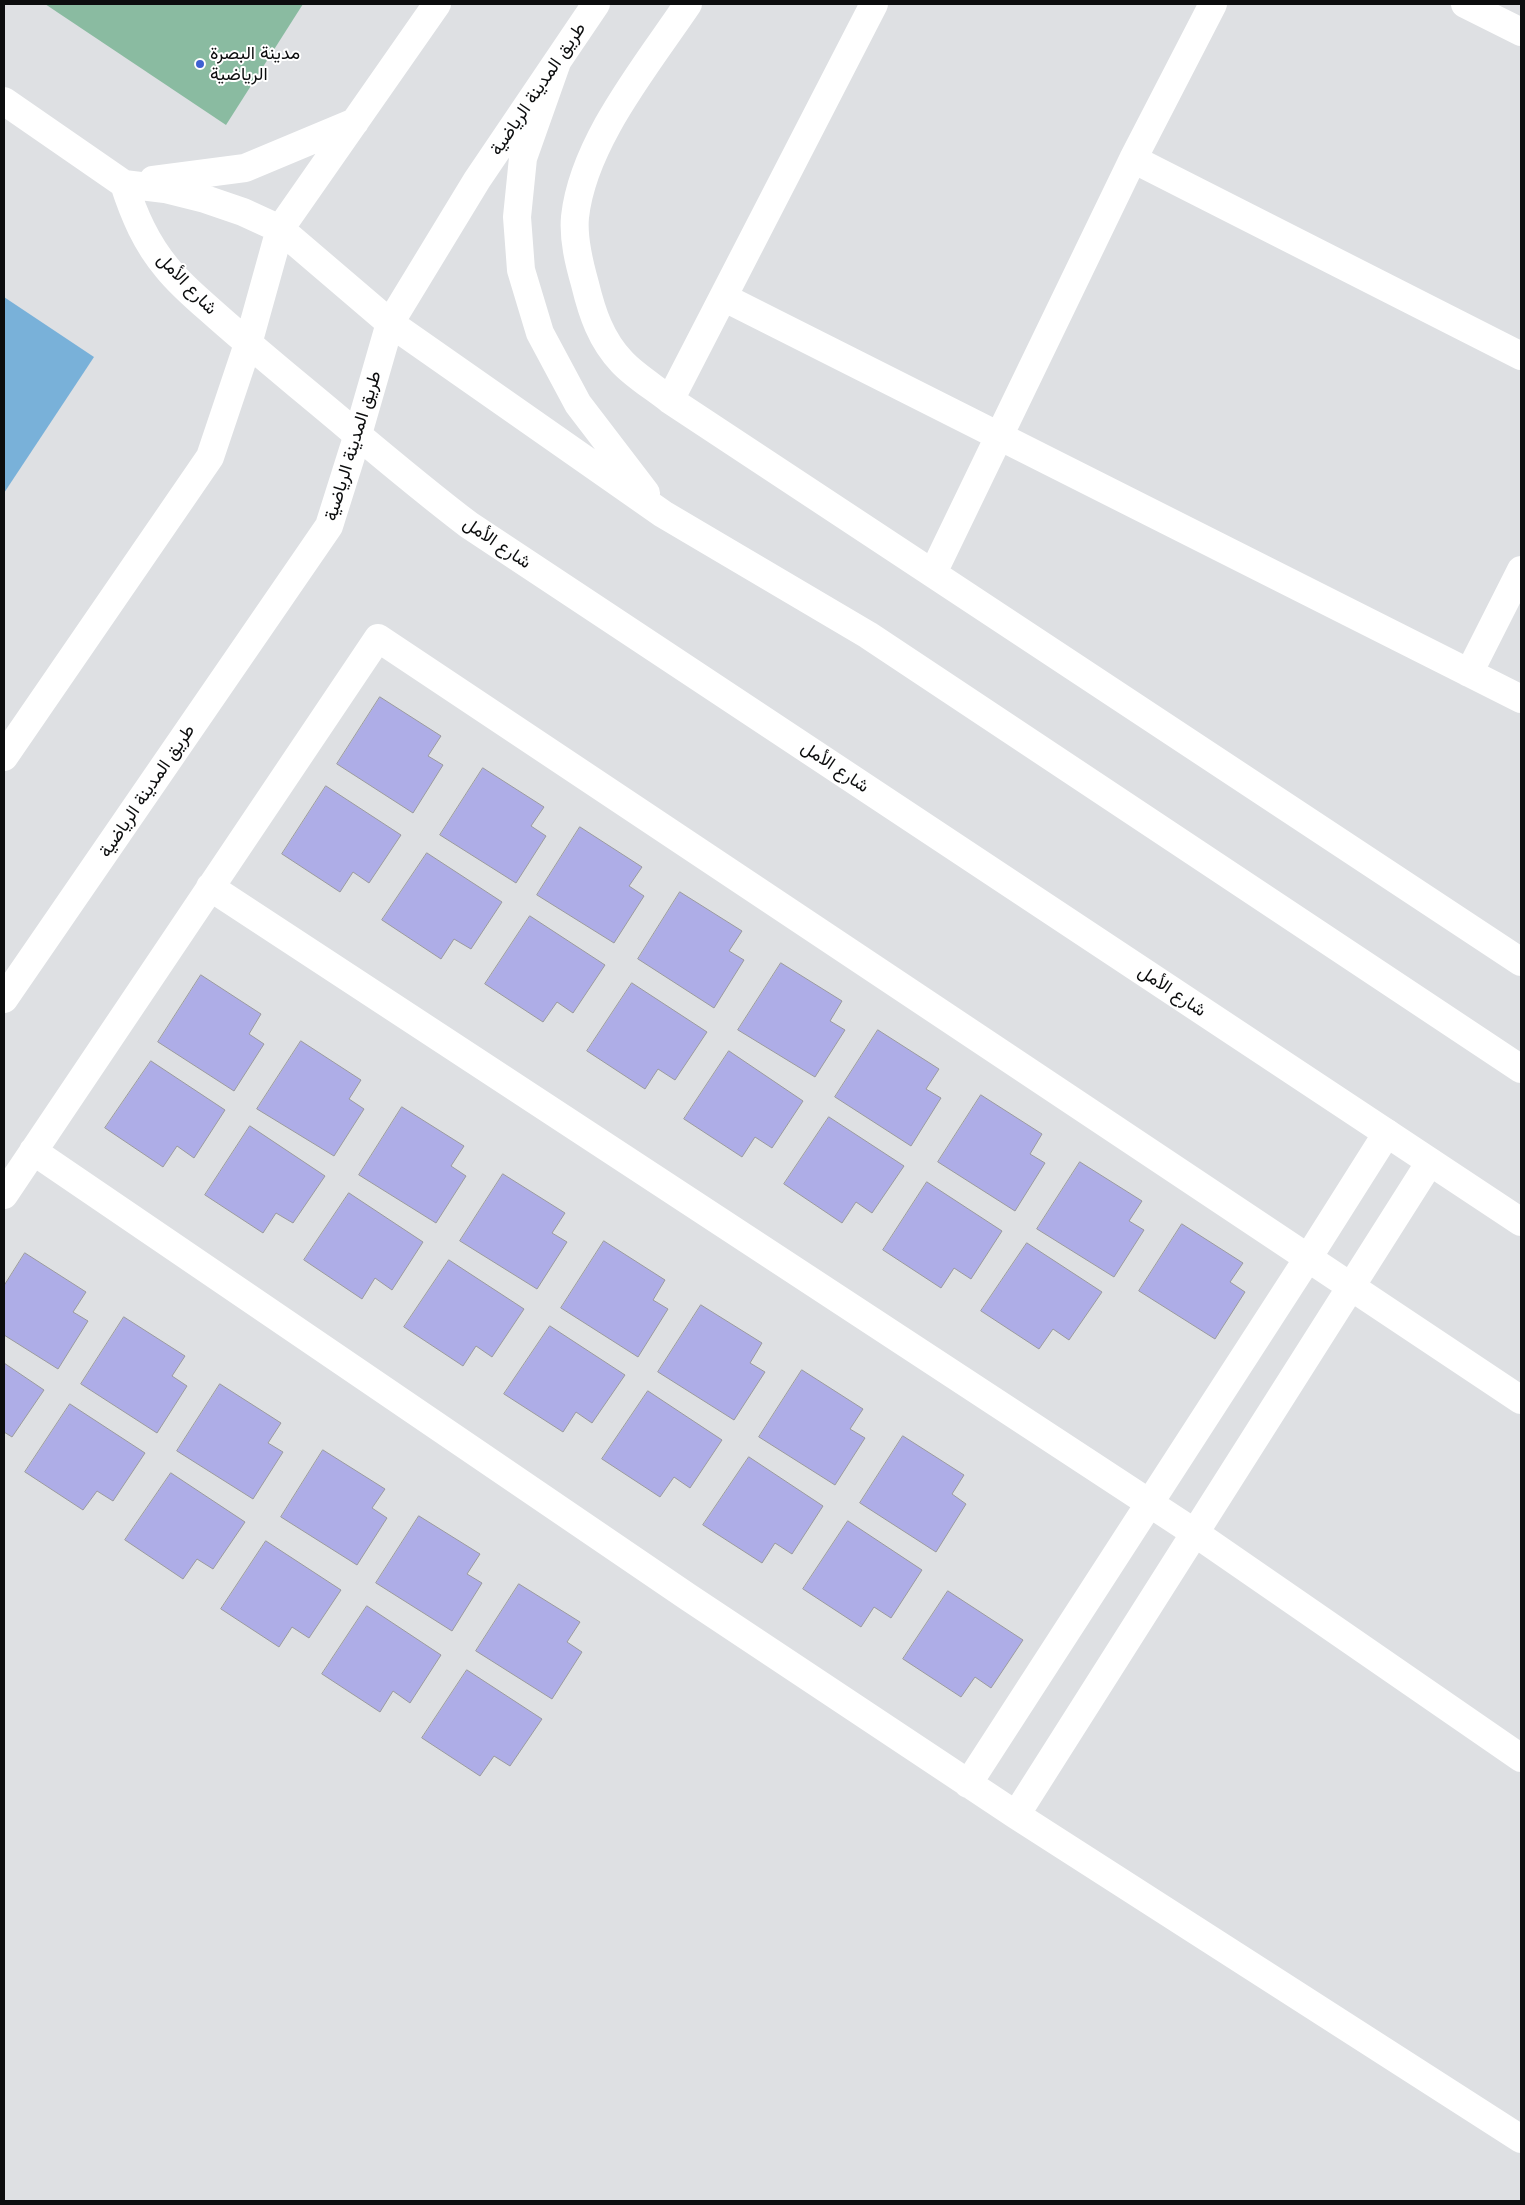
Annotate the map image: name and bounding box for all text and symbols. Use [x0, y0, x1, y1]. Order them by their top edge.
street label: طريق المدينة الرياضية [485, 18, 591, 160]
place label: مدينة البصرة الرياضية [210, 43, 300, 86]
marker: مدينة البصرة الرياضية [194, 58, 206, 70]
street label: شارع الأمل [152, 249, 222, 319]
street label: طريق المدينة الرياضية [320, 368, 386, 524]
street label: شارع الأمل [459, 512, 535, 574]
street label: طريق المدينة الرياضية [94, 720, 200, 862]
street label: شارع الأمل [797, 736, 873, 798]
street label: شارع الأمل [1134, 960, 1210, 1022]

